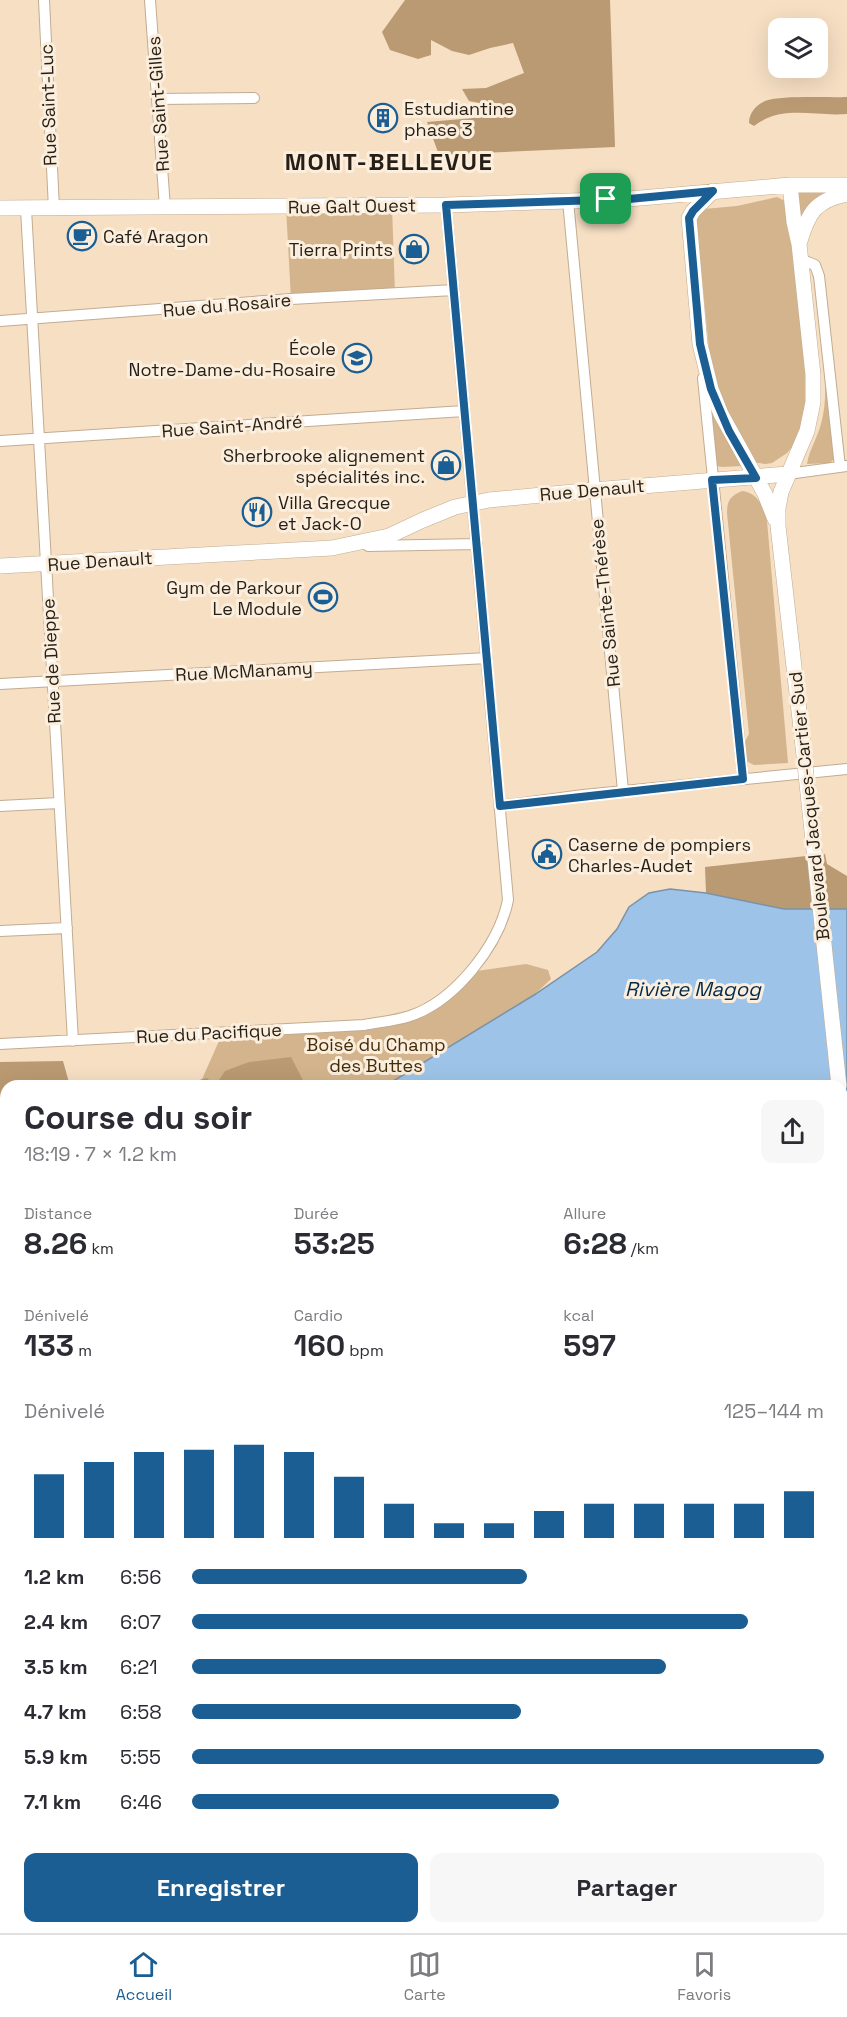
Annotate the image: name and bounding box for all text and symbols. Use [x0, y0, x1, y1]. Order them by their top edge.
map controls [768, 18, 828, 78]
button: layers [768, 18, 828, 78]
street label: Rue Saint-Gilles [142, 36, 174, 172]
street label: Rue Saint-Luc [34, 44, 62, 166]
place label: Estudiantine phase 3 [404, 97, 514, 141]
building icon: Estudiantine phase 3 [367, 102, 399, 134]
district label: MONT-BELLEVUE [285, 146, 493, 177]
pin [580, 173, 631, 224]
icon: arrive [589, 182, 622, 215]
street label: Rue Galt Ouest [288, 193, 416, 219]
cafe icon: Café Aragon [66, 220, 98, 252]
place label: Café Aragon [103, 225, 209, 248]
shop icon: Tierra Prints [398, 233, 430, 265]
place label: Tierra Prints [289, 238, 393, 261]
street label: Rue du Rosaire [162, 288, 292, 322]
place label: École Notre-Dame-du-Rosaire [129, 337, 336, 381]
school or university icon: École Notre-Dame-du-Rosaire [341, 342, 373, 374]
street label: Rue Saint-André [161, 410, 303, 442]
place label: Sherbrooke alignement spécialités inc. [223, 444, 425, 488]
shop icon: Sherbrooke alignement spécialités inc. [430, 449, 462, 481]
street label: Rue Denault [539, 474, 645, 506]
place label: Villa Grecque et Jack-O [278, 491, 390, 535]
restaurant icon: Villa Grecque et Jack-O [241, 496, 273, 528]
street label: Rue Sainte-Thérèse [585, 518, 625, 688]
street label: Rue Denault [47, 546, 153, 576]
place label: Gym de Parkour Le Module [166, 576, 302, 620]
sports icon: Gym de Parkour Le Module [307, 581, 339, 613]
street label: Rue de Dieppe [36, 598, 66, 724]
street label: Rue McManamy [175, 656, 313, 686]
street label: Boulevard Jacques-Cartier Sud [783, 670, 835, 942]
place label: Caserne de pompiers Charles-Audet [568, 833, 751, 877]
public building icon: Caserne de pompiers Charles-Audet [531, 838, 563, 870]
water label: Rivière Magog [625, 976, 762, 1002]
street label: Rue du Pacifique [136, 1018, 282, 1048]
park label: Boisé du Champ des Buttes [306, 1033, 446, 1077]
text: Course du soir [24, 1097, 252, 1139]
button: share [761, 1100, 824, 1163]
text: 18:19 · 7 × 1.2 km [24, 1141, 177, 1167]
text: Distance [24, 1203, 92, 1224]
text: Durée [294, 1203, 339, 1224]
text: Allure [563, 1203, 606, 1224]
text: 8.26 [24, 1224, 87, 1263]
text: 53:25 [294, 1224, 375, 1263]
text: 6:28 [563, 1224, 627, 1263]
text: km [87, 1238, 114, 1259]
text: /km [627, 1238, 659, 1259]
text: Dénivelé [24, 1305, 89, 1326]
text: Cardio [294, 1305, 343, 1326]
text: kcal [563, 1305, 594, 1326]
text: 133 [24, 1326, 74, 1365]
text: 160 [294, 1326, 345, 1365]
text: 597 [563, 1326, 616, 1365]
text: m [74, 1340, 92, 1361]
text: bpm [345, 1340, 384, 1361]
text: Dénivelé [24, 1398, 105, 1424]
text: 125–144 m [724, 1398, 824, 1424]
text: 1.2 km [24, 1564, 84, 1590]
text: 6:56 [120, 1564, 162, 1590]
text: 2.4 km [24, 1609, 88, 1635]
text: 6:07 [120, 1609, 161, 1635]
text: 3.5 km [24, 1654, 88, 1680]
text: 6:21 [120, 1654, 158, 1680]
text: 4.7 km [24, 1699, 87, 1725]
text: 6:58 [120, 1699, 162, 1725]
text: 5.9 km [24, 1744, 88, 1770]
text: 5:55 [120, 1744, 161, 1770]
text: 7.1 km [24, 1789, 81, 1815]
text: 6:46 [120, 1789, 162, 1815]
button: Enregistrer [24, 1853, 418, 1922]
button: Partager [430, 1853, 824, 1922]
tab: Accueil [116, 1948, 172, 2005]
tab: Carte [404, 1948, 446, 2005]
tab: Favoris [677, 1948, 731, 2005]

